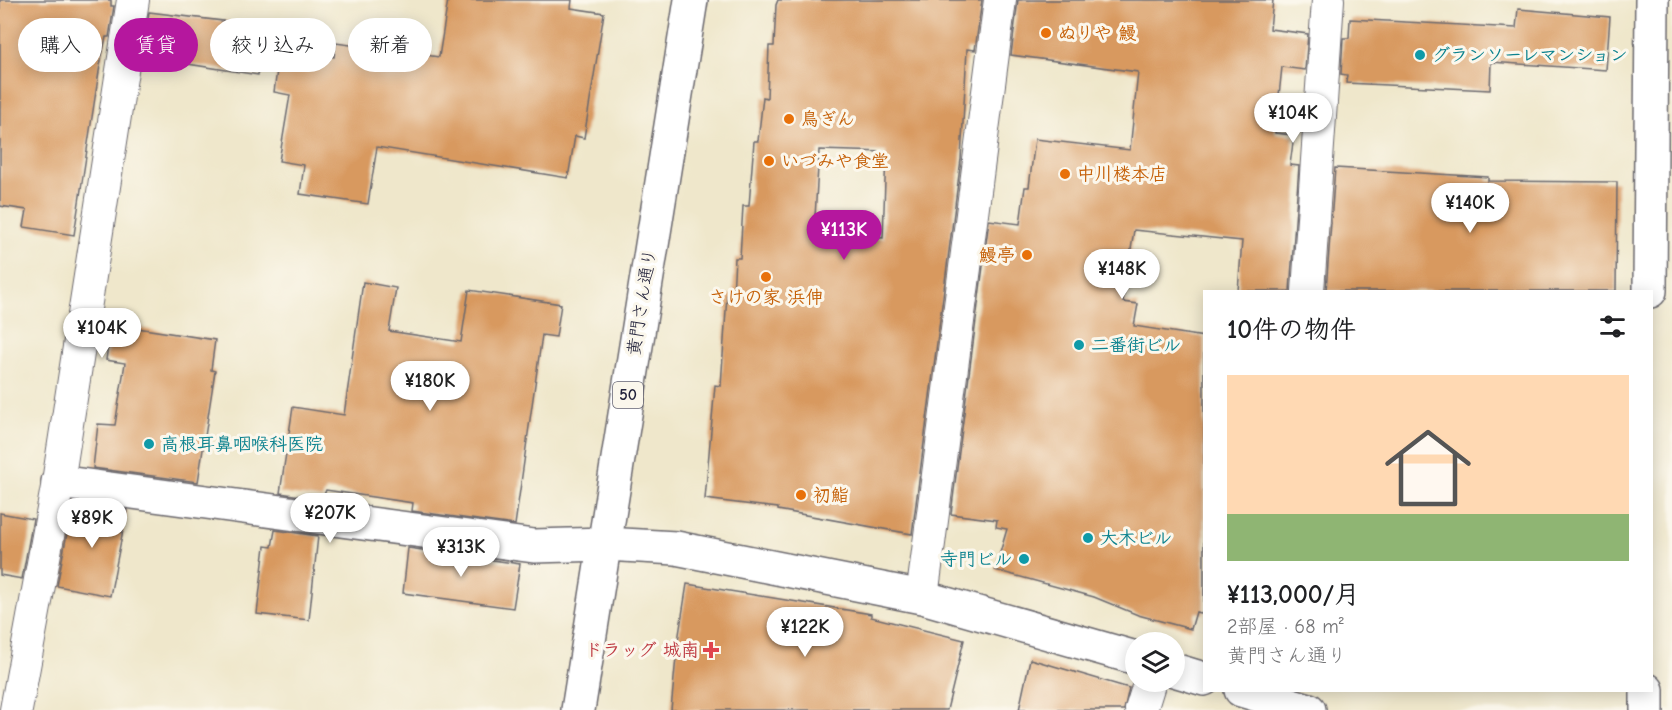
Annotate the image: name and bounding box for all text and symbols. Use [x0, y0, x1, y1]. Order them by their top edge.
chip: 購入 [18, 18, 102, 72]
chip: 賃貸 [114, 18, 198, 72]
chip: 絞り込み [210, 18, 336, 72]
chip: 新着 [348, 18, 432, 72]
place label: ぬりや 鰻 [1058, 23, 1136, 44]
marker: ぬりや 鰻 [1039, 26, 1053, 40]
place label: グランソーレマンション [1432, 45, 1628, 66]
marker: グランソーレマンション [1413, 48, 1427, 62]
pin: ¥104K [1251, 93, 1335, 144]
text: ¥104K [1268, 101, 1318, 124]
place label: 鳥ぎん [801, 109, 855, 130]
marker: 鳥ぎん [782, 112, 796, 126]
place label: いづみや食堂 [781, 151, 889, 172]
marker: いづみや食堂 [762, 154, 776, 168]
place label: 中川楼本店 [1077, 164, 1167, 185]
marker: 中川楼本店 [1058, 167, 1072, 181]
pin: ¥140K [1428, 183, 1512, 234]
text: ¥140K [1445, 191, 1495, 214]
pin: ¥113K [802, 210, 886, 261]
text: ¥113K [821, 218, 867, 241]
place label: 鰻亭 [979, 245, 1015, 266]
street label: 黄門さん通り [623, 247, 661, 357]
marker: 鰻亭 [1020, 248, 1034, 262]
pin: ¥148K [1080, 249, 1164, 300]
text: ¥148K [1098, 257, 1146, 280]
marker: さけの家 浜伸 [759, 270, 773, 284]
place label: さけの家 浜伸 [709, 287, 823, 308]
pin: ¥104K [60, 308, 144, 359]
icon: filters [1596, 310, 1629, 343]
text: 10件の物件 [1227, 315, 1356, 345]
text: ¥104K [77, 316, 127, 339]
place label: 二番街ビル [1091, 335, 1181, 356]
marker: 二番街ビル [1072, 338, 1086, 352]
pin: ¥180K [388, 361, 472, 412]
text: ¥180K [405, 369, 455, 392]
road number: 50 [613, 382, 643, 408]
icon: home [1374, 414, 1482, 522]
place label: 高根耳鼻咽喉科医院 [161, 434, 323, 455]
marker: 高根耳鼻咽喉科医院 [142, 437, 156, 451]
place label: 初鮨 [813, 485, 849, 506]
marker: 初鮨 [794, 488, 808, 502]
pin: ¥207K [288, 493, 372, 544]
pin: ¥89K [56, 498, 128, 549]
text: ¥207K [304, 501, 356, 524]
text: ¥89K [71, 506, 113, 529]
pin: ¥313K [419, 527, 503, 578]
place label: 大木ビル [1100, 528, 1172, 549]
marker: 大木ビル [1081, 531, 1095, 545]
text: ¥313K [437, 535, 485, 558]
place label: 寺門ビル [940, 549, 1012, 570]
marker: 寺門ビル [1017, 552, 1031, 566]
text: ¥113,000/月 [1227, 580, 1360, 610]
pin: ¥122K [763, 607, 847, 658]
text: ¥122K [781, 615, 829, 638]
text: 2部屋 · 68 m² [1227, 615, 1344, 638]
map controls [1125, 632, 1185, 692]
button: layers [1125, 632, 1185, 692]
place label: ドラッグ 城南 [585, 640, 699, 661]
marker: ドラッグ 城南 [704, 643, 718, 657]
text: 黄門さん通り [1227, 644, 1347, 667]

